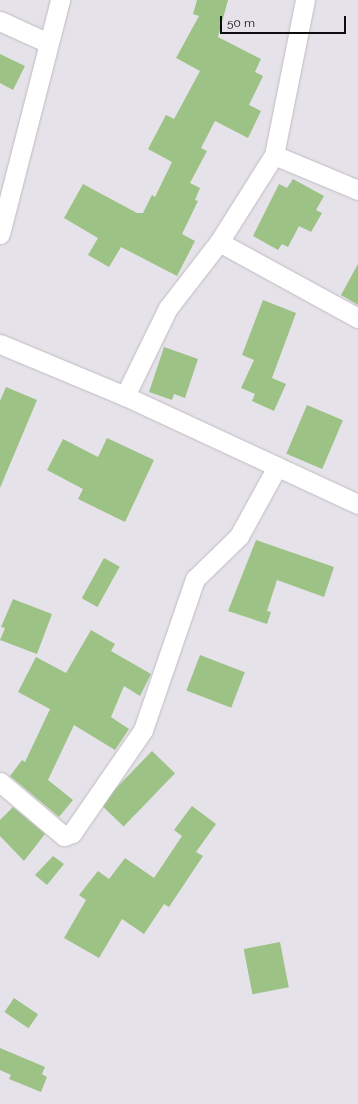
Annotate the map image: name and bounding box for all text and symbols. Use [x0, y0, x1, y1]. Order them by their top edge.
scale bar [222, 8, 348, 34]
text: 50 m [227, 16, 255, 30]

